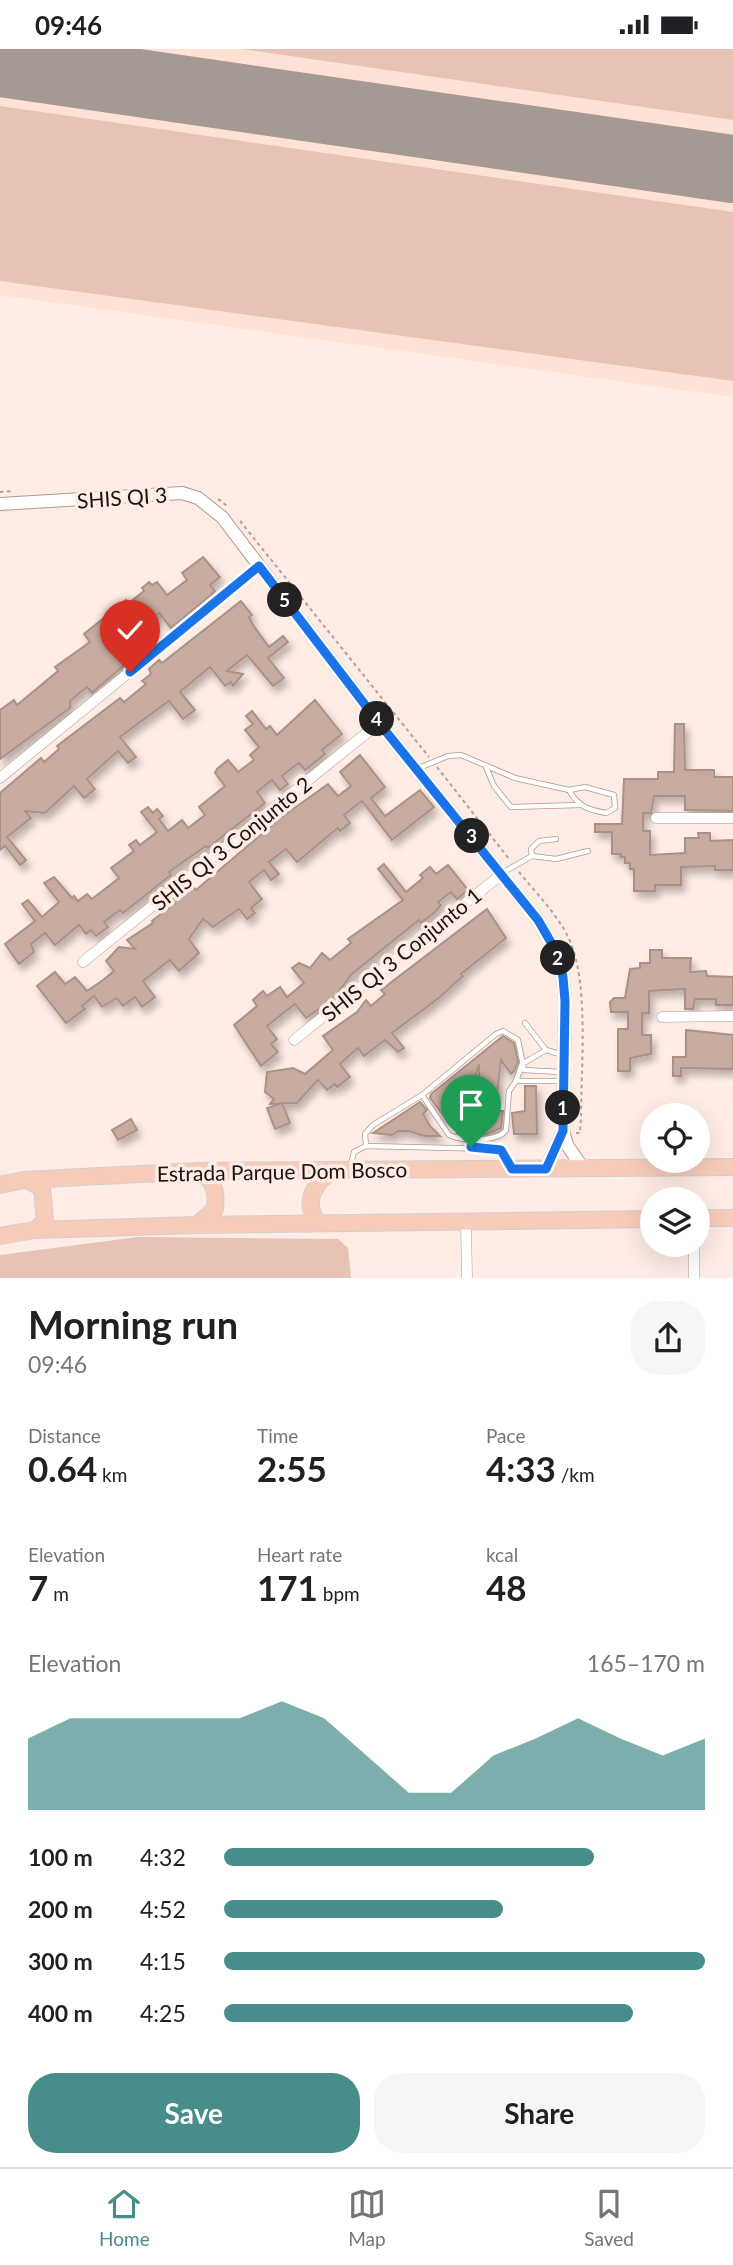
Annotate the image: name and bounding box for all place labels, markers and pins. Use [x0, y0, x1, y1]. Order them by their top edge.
pin: 5 [268, 583, 302, 617]
pin [100, 600, 160, 672]
pin: 4 [360, 701, 394, 737]
pin: 3 [454, 819, 490, 853]
pin: 2 [540, 941, 576, 975]
pin [441, 1075, 501, 1147]
pin: 1 [546, 1091, 580, 1125]

